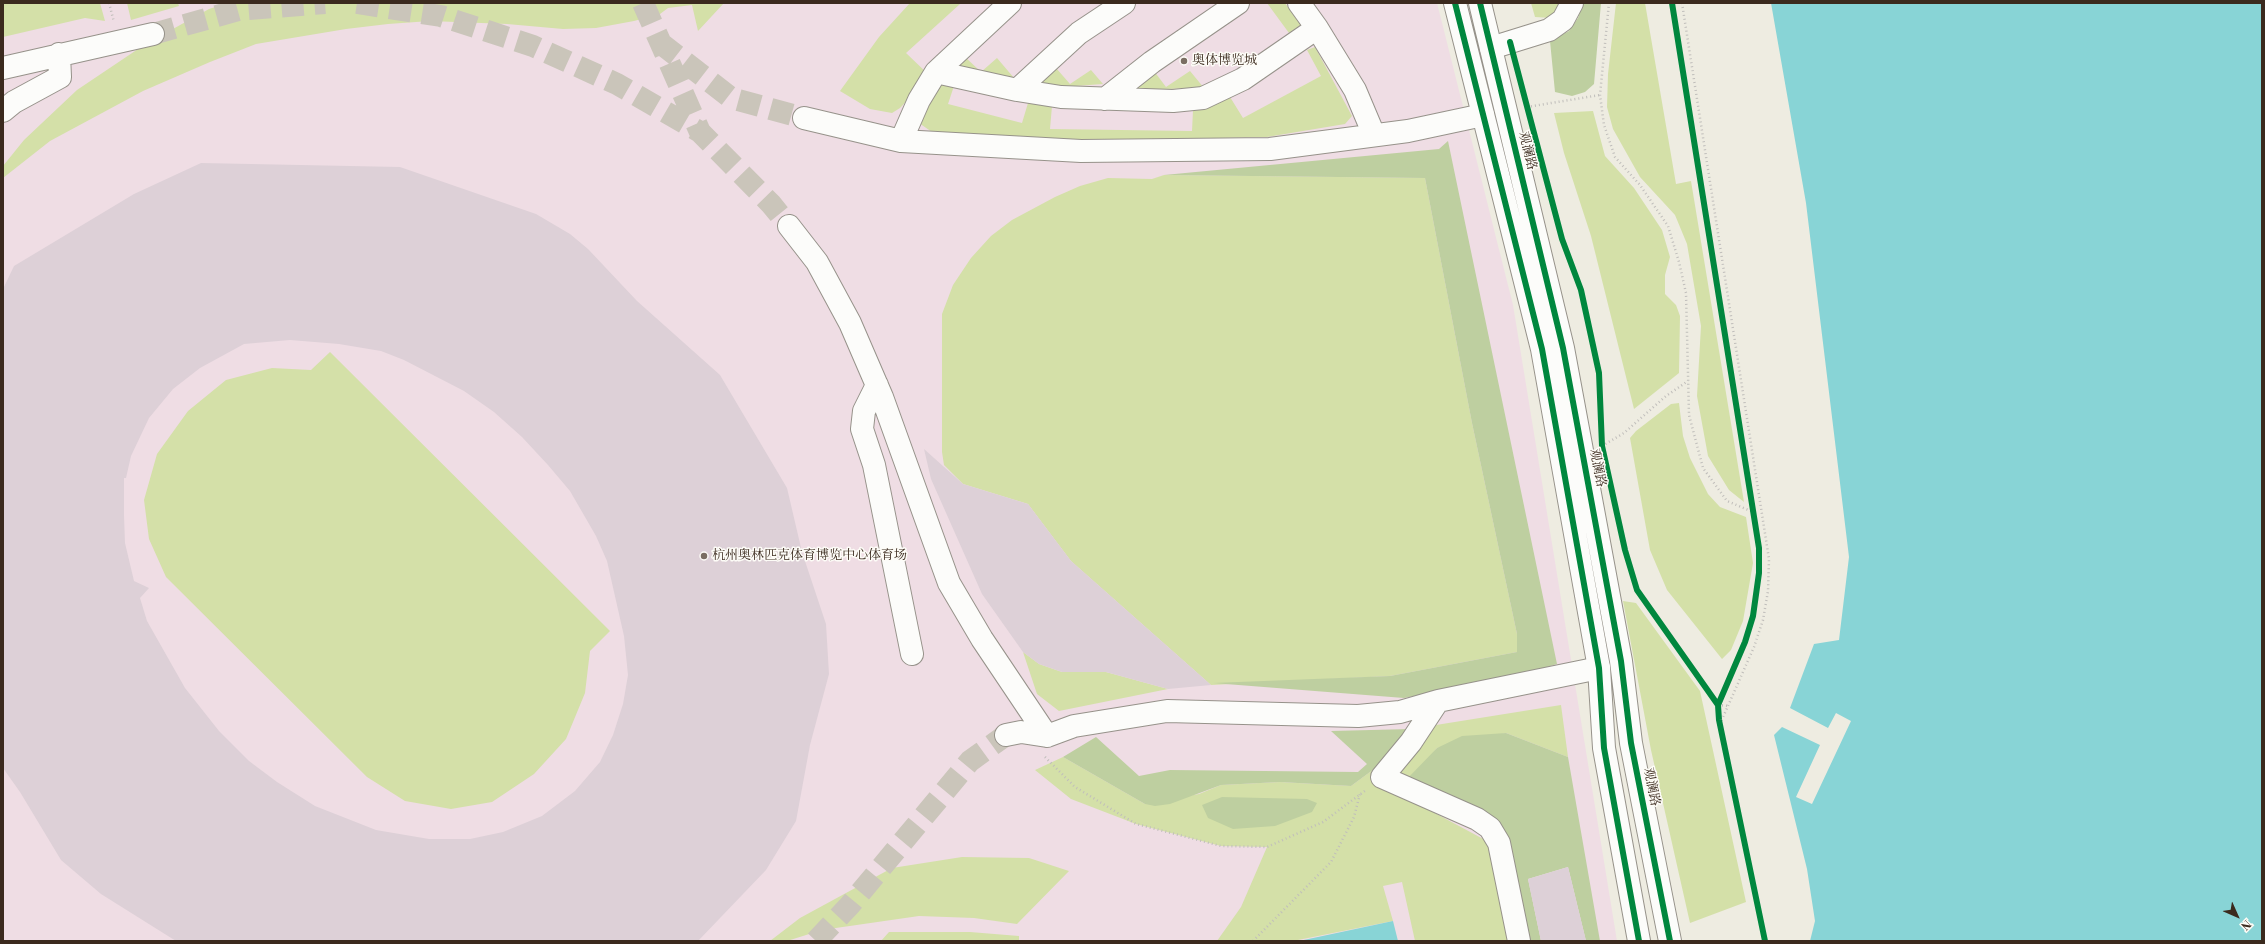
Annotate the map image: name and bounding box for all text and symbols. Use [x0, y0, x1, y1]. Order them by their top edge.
place label: 奥体博览城 [1192, 53, 1257, 69]
marker: 奥体博览城 [1179, 56, 1189, 66]
street label: 观澜路 [1515, 130, 1539, 172]
street label: 观澜路 [1586, 447, 1608, 489]
place label: 杭州奥林匹克体育博览中心体育场 [712, 548, 907, 564]
marker: 杭州奥林匹克体育博览中心体育场 [699, 551, 709, 561]
street label: 观澜路 [1640, 766, 1662, 808]
north arrow [2217, 896, 2257, 936]
text: N [2237, 916, 2254, 933]

